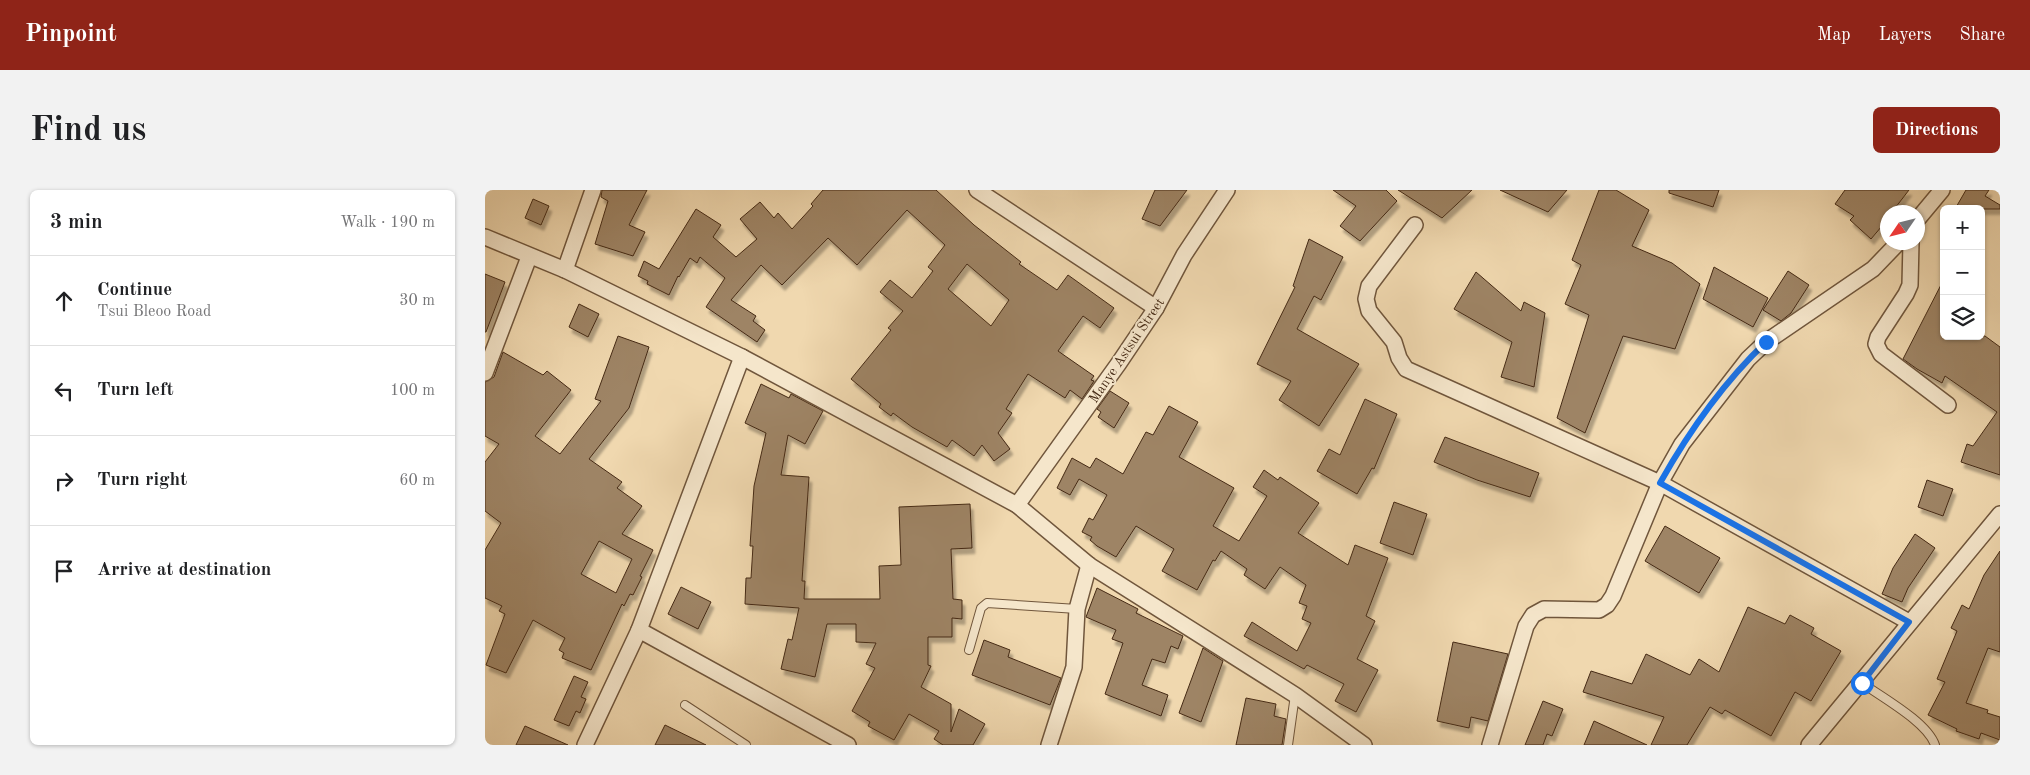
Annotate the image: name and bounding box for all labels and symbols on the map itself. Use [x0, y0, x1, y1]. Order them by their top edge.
north arrow [1880, 205, 1925, 250]
street label: Manye Astsui Street [1087, 295, 1167, 406]
route end [1755, 331, 1778, 354]
route start [1851, 672, 1874, 695]

